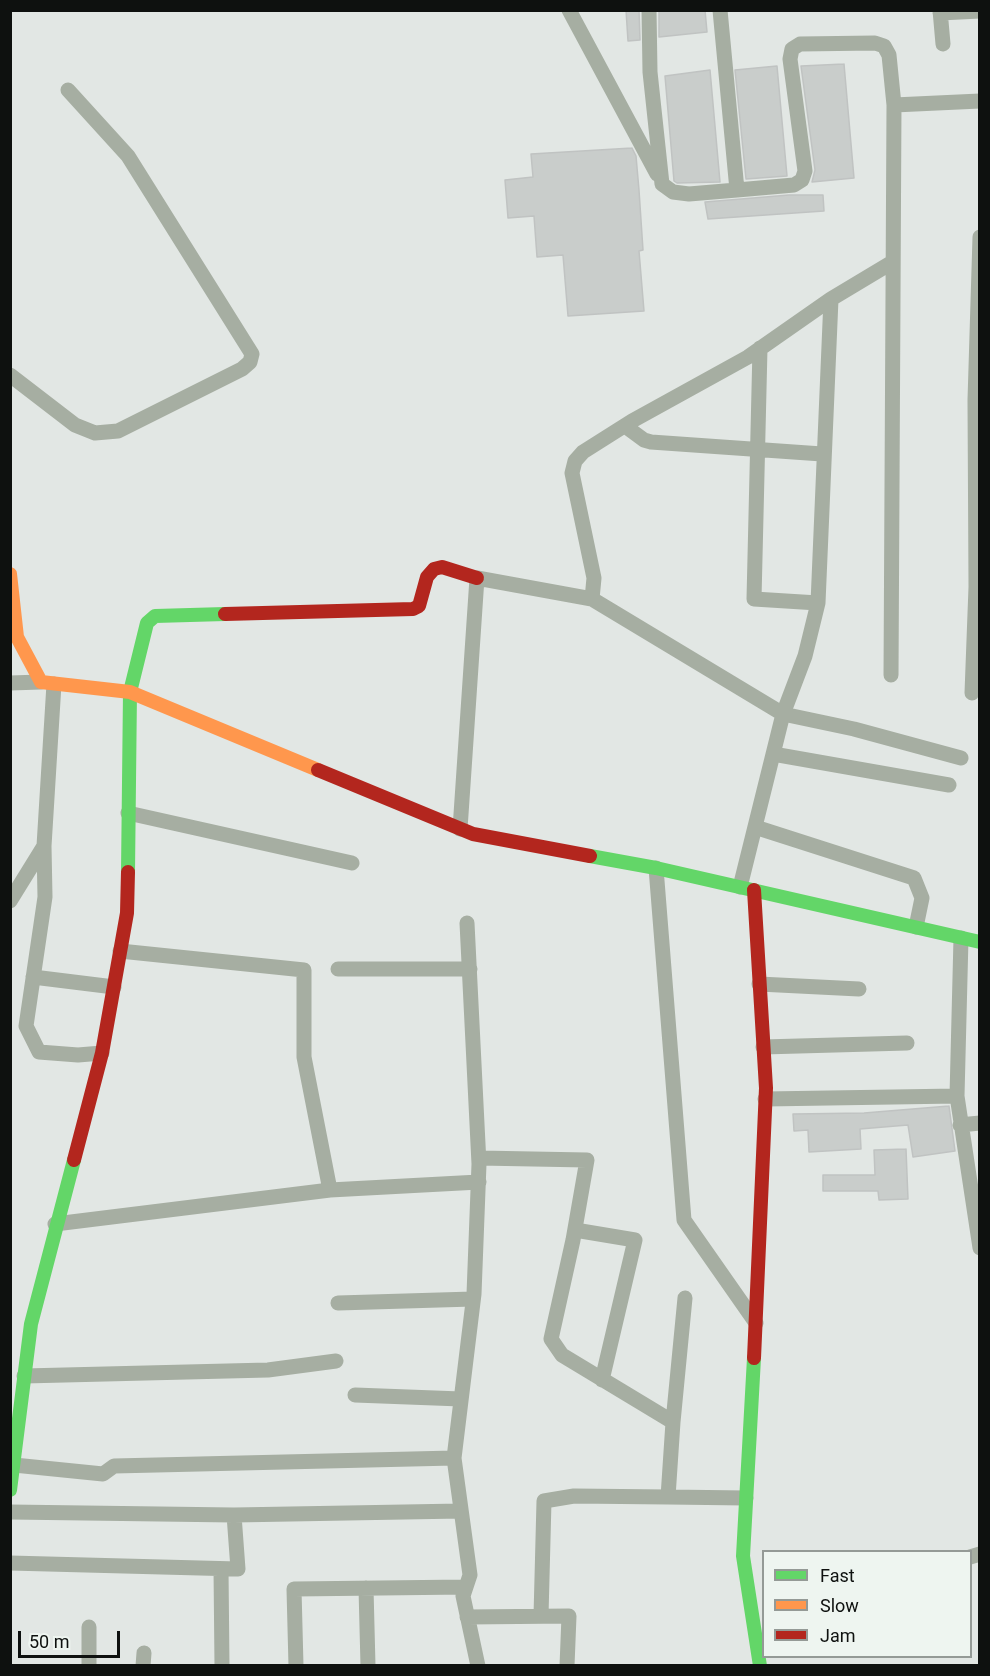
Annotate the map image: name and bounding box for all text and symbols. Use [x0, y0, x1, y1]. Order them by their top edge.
legend [762, 1550, 972, 1658]
text: Fast [820, 1565, 855, 1586]
text: Slow [820, 1595, 859, 1616]
scale bar [21, 1619, 123, 1657]
text: Jam [820, 1625, 856, 1646]
text: 50 m [29, 1631, 69, 1652]

